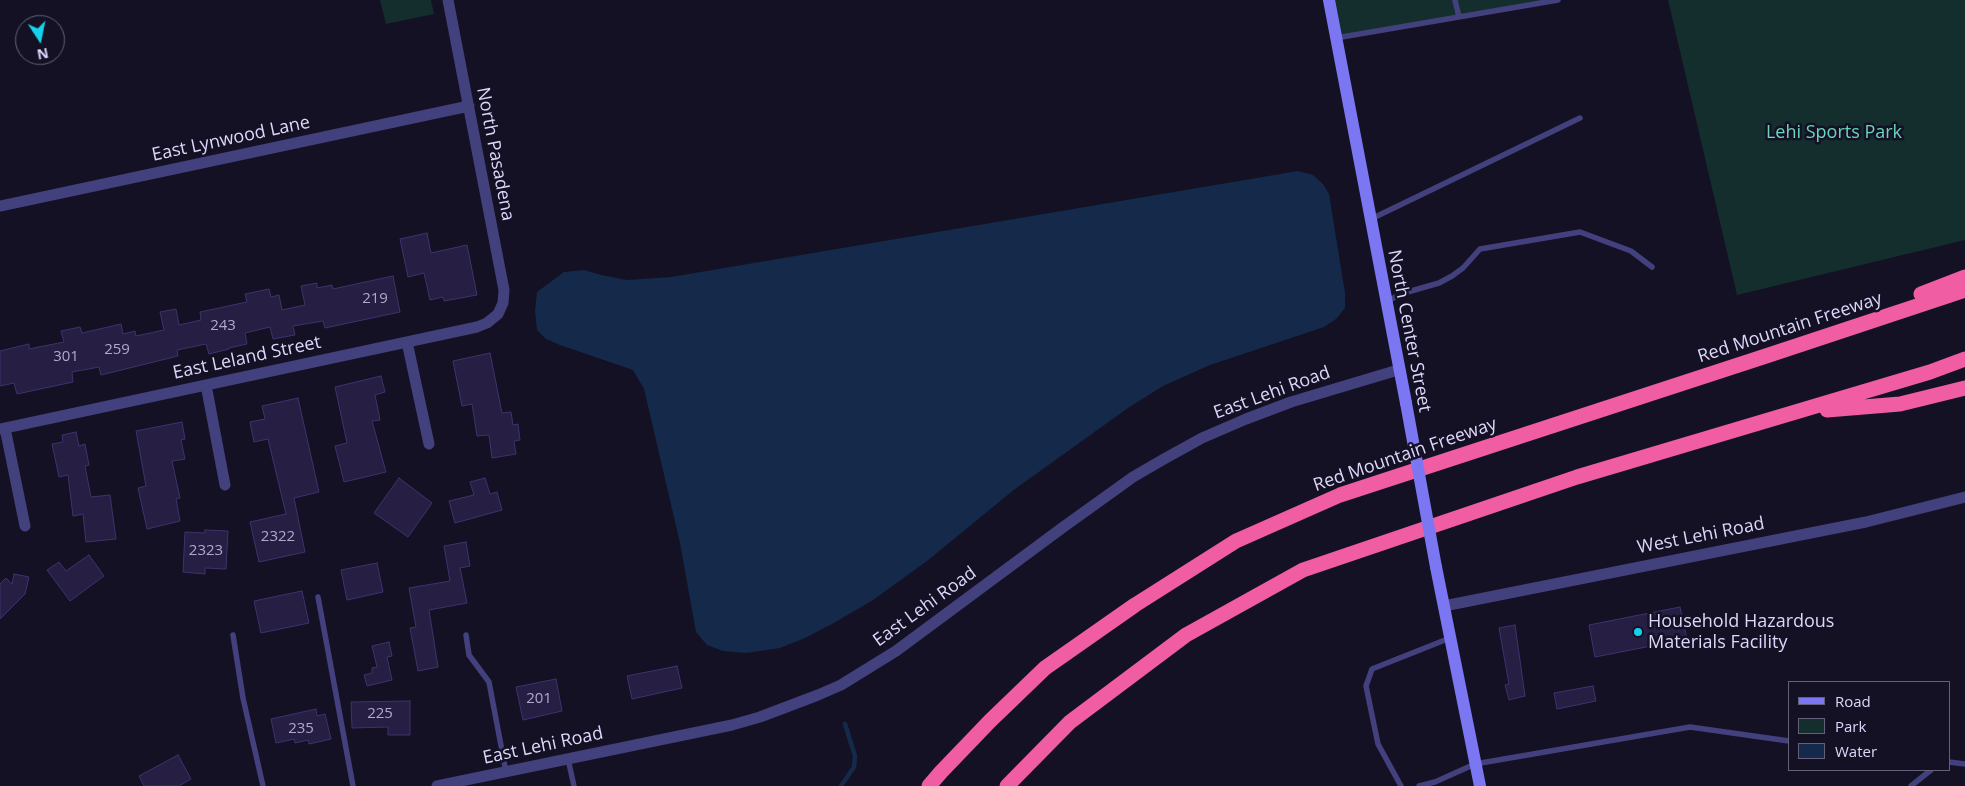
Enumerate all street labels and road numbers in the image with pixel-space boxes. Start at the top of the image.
street label: North Pasadena [471,85,519,223]
street label: East Lynwood Lane [150,112,312,166]
street label: North Center Street [1383,248,1435,414]
street label: Red Mountain Freeway [1695,288,1885,368]
street label: East Leland Street [171,332,323,384]
street label: East Lehi Road [1211,362,1333,424]
street label: Red Mountain Freeway [1310,413,1500,497]
street label: West Lehi Road [1636,513,1766,559]
street label: East Lehi Road [869,562,981,652]
street label: East Lehi Road [481,723,605,769]

